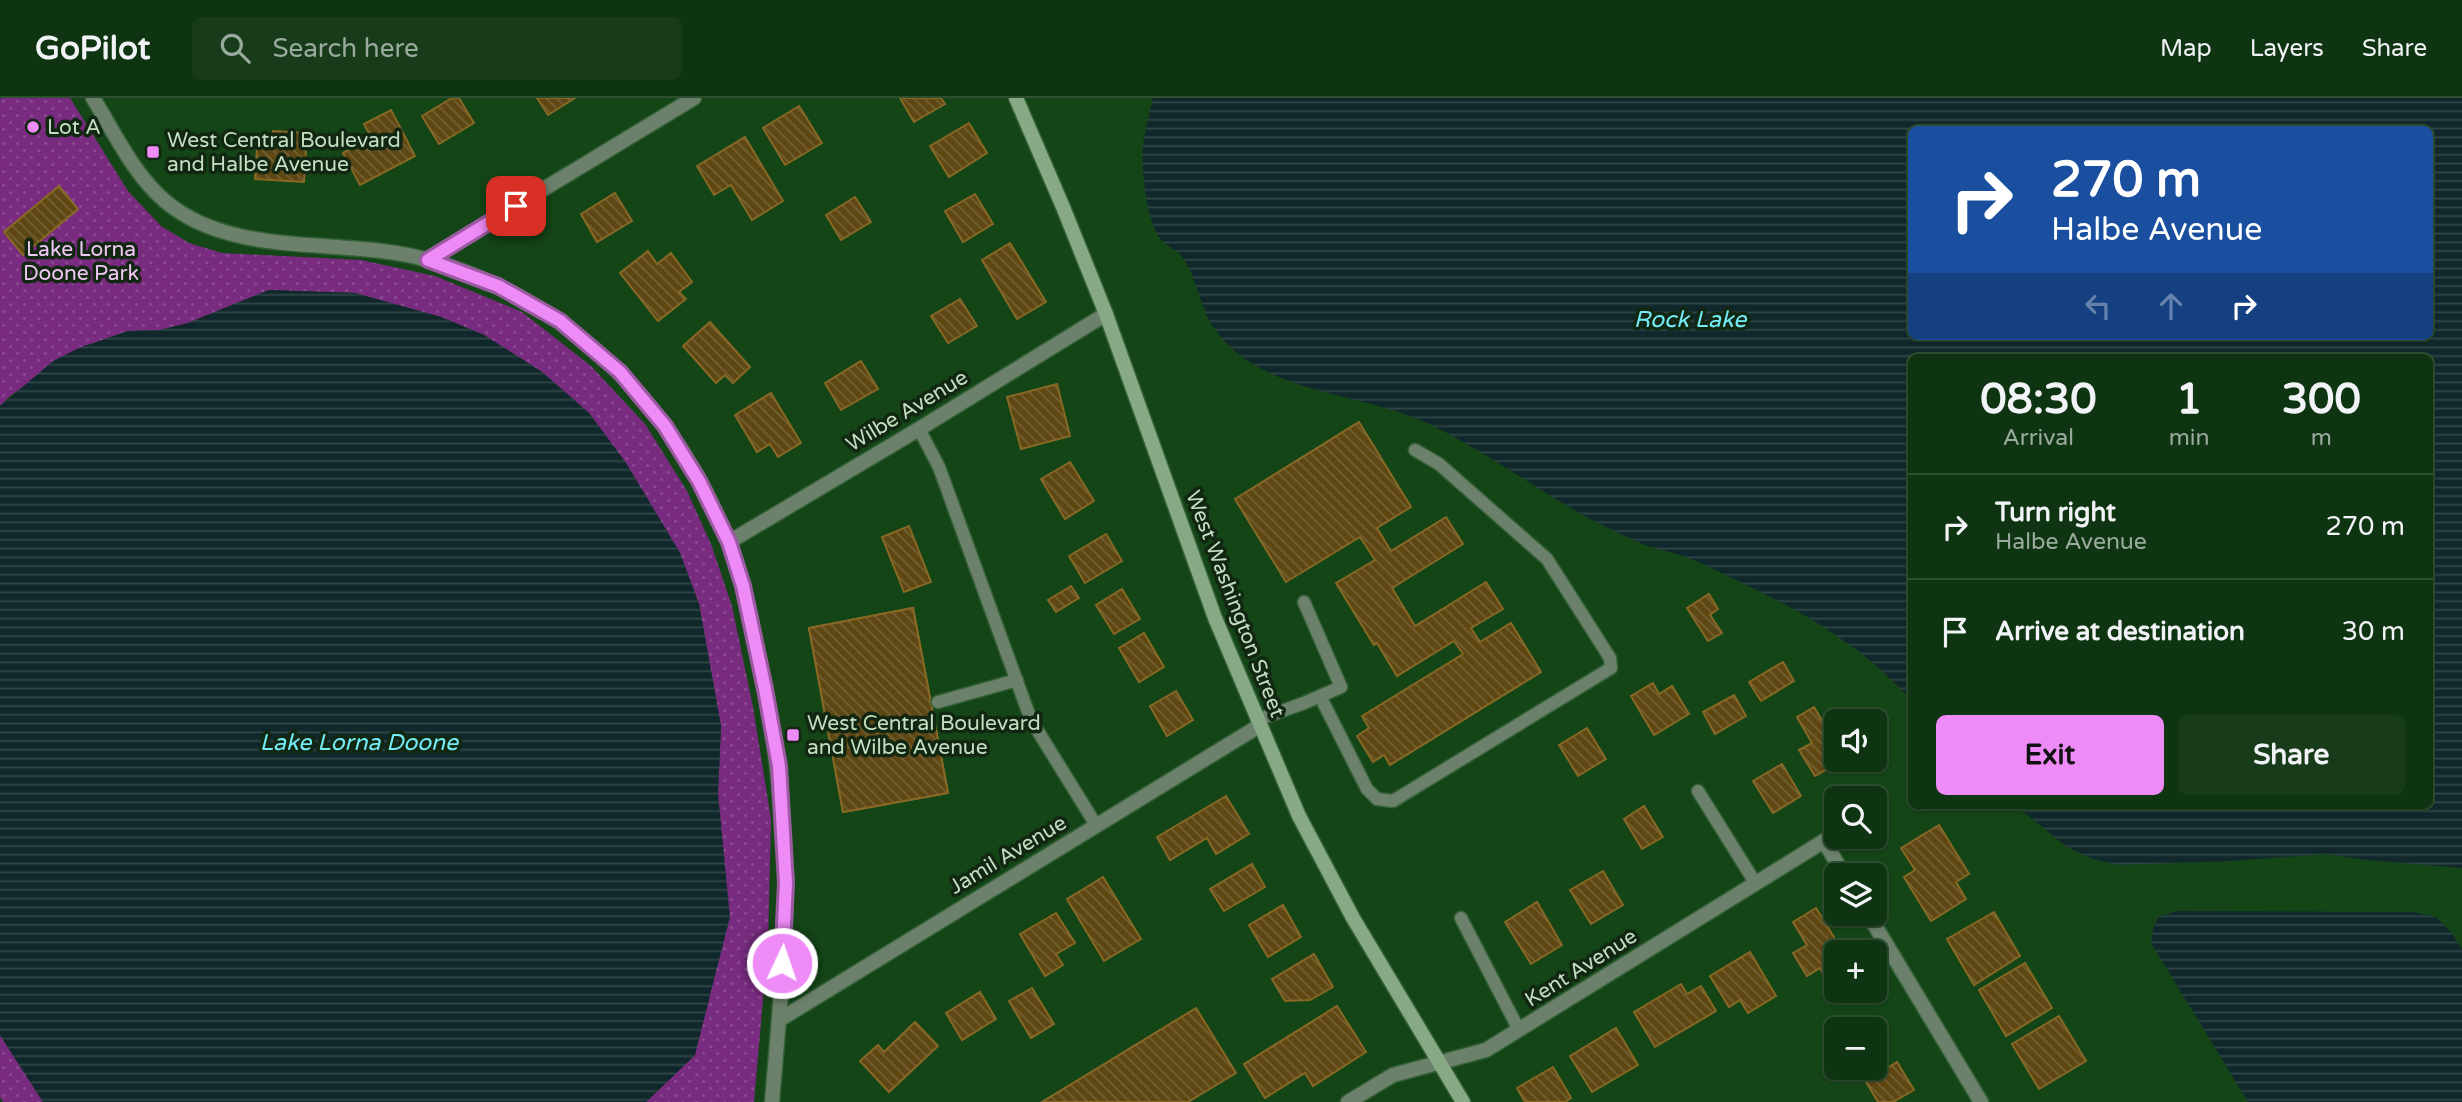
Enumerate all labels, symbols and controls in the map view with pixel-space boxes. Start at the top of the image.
search box [192,17,682,80]
text: GoPilot [35,29,150,68]
icon: search [216,29,254,67]
text: Search here [272,33,419,64]
text: Map [2160,34,2212,63]
text: Layers [2250,34,2324,63]
text: Share [2362,34,2427,63]
place label: Lot A [47,115,101,140]
marker: Lot A [25,119,41,135]
place label: West Central Boulevard and Halbe Avenue [167,128,401,177]
marker: West Central Boulevard and Halbe Avenue [145,144,161,160]
text: 270 m [2051,151,2201,210]
icon: right [1936,154,2027,245]
pin [486,176,546,236]
icon: arrive [497,187,535,225]
text: Halbe Avenue [2051,211,2262,249]
park label: Lake Lorna Doone Park [23,237,139,286]
icon: left [2079,287,2117,325]
icon: ahead [2152,287,2190,325]
icon: right [2225,287,2263,325]
water label: Rock Lake [1634,306,1748,334]
street label: Wilbe Avenue [842,365,972,457]
text: 08:30 [1980,374,2097,425]
text: 1 [2176,374,2202,425]
text: 300 [2282,374,2361,425]
text: Arrival [2003,424,2074,452]
text: min [2169,424,2210,452]
text: m [2311,424,2332,452]
street label: West Washington Street [1180,487,1290,721]
text: Turn right [1995,497,2116,528]
icon: right [1936,508,1974,546]
text: 270 m [2325,511,2405,542]
text: Halbe Avenue [1995,528,2147,556]
icon: arrive [1936,613,1974,651]
text: Arrive at destination [1995,616,2245,647]
text: 30 m [2342,616,2405,647]
map controls [1824,709,1887,1080]
button: sound [1824,709,1887,772]
place label: West Central Boulevard and Wilbe Avenue [807,711,1041,760]
button: Exit [1936,715,2164,795]
button: Share [2178,715,2405,795]
marker: West Central Boulevard and Wilbe Avenue [785,727,801,743]
water label: Lake Lorna Doone [260,729,460,757]
button: search [1824,786,1887,849]
street label: Jamil Avenue [945,810,1071,900]
button: layers [1824,863,1887,926]
street label: Kent Avenue [1520,924,1642,1012]
position arrow [745,926,819,1000]
button: + [1824,940,1887,1003]
button: − [1824,1017,1887,1080]

